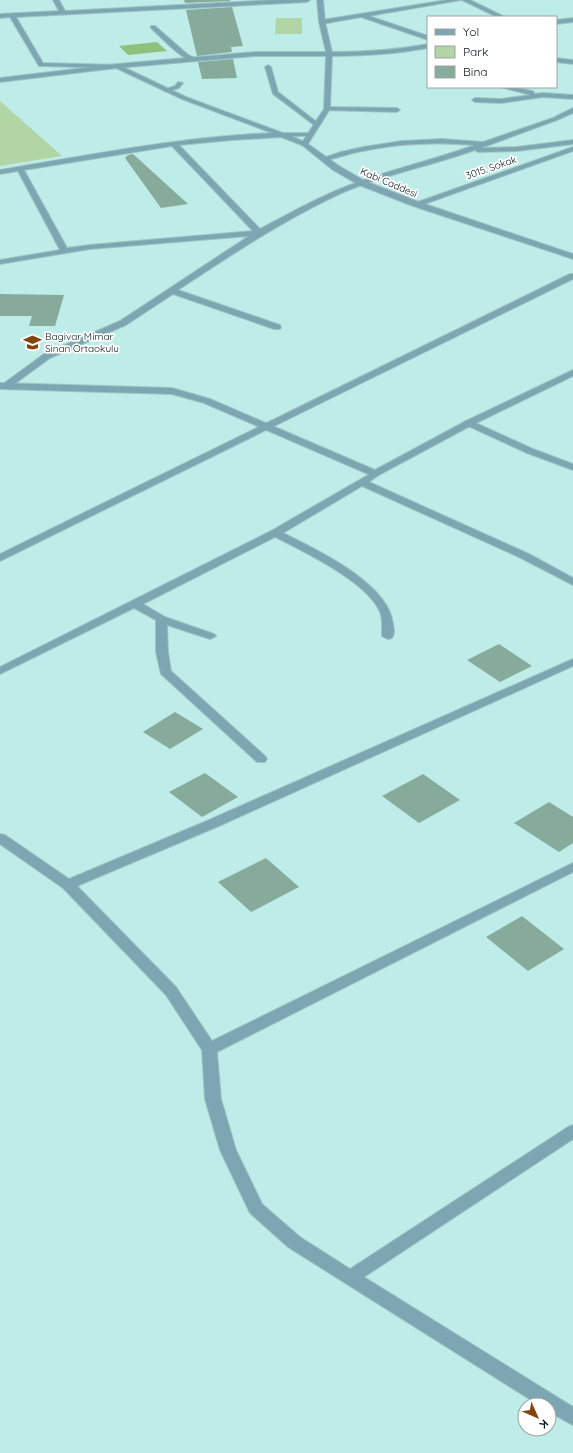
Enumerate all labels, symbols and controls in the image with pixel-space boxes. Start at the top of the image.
legend [427,16,557,88]
text: Yol [463,24,479,39]
text: Park [463,44,488,59]
text: Bina [463,64,488,79]
street label: 3015. Sokak [464,153,518,182]
street label: Kabi Caddesi [358,165,419,200]
place label: Bagivar Mimar Sinan Ortaokulu [45,330,119,355]
school or university icon: Bagivar Mimar Sinan Ortaokulu [22,332,42,352]
north arrow [517,1397,557,1437]
text: K [537,1417,552,1432]

